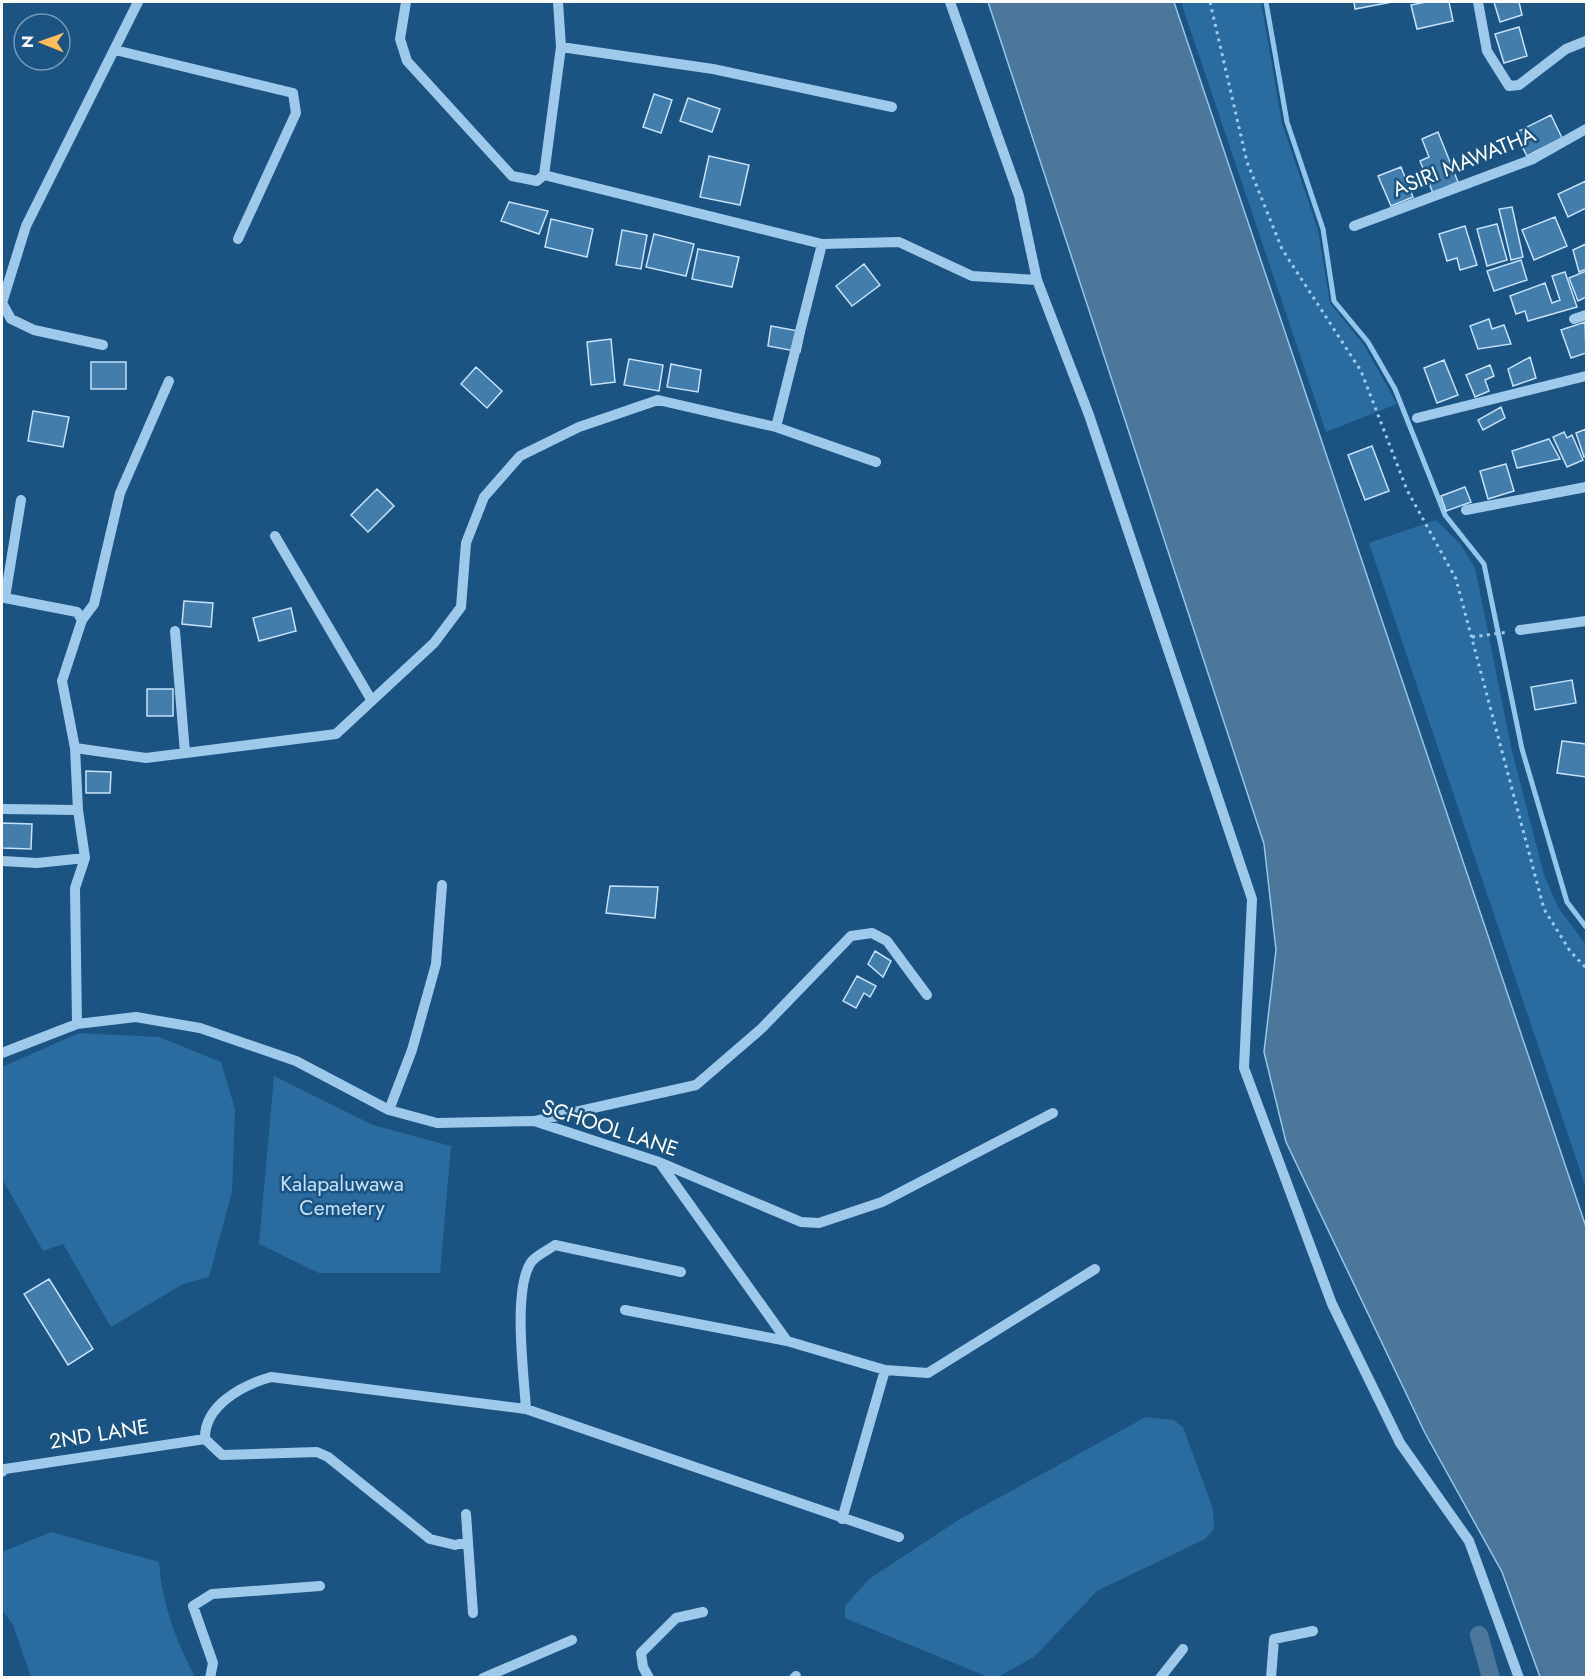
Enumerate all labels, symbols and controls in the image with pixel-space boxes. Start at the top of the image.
north arrow [12,12,72,72]
text: N [16,35,39,48]
street label: ASIRI MAWATHA [1388,120,1540,204]
street label: SCHOOL LANE [538,1092,682,1164]
park label: Kalapaluwawa Cemetery [280,1169,404,1223]
street label: 2ND LANE [47,1411,151,1457]

